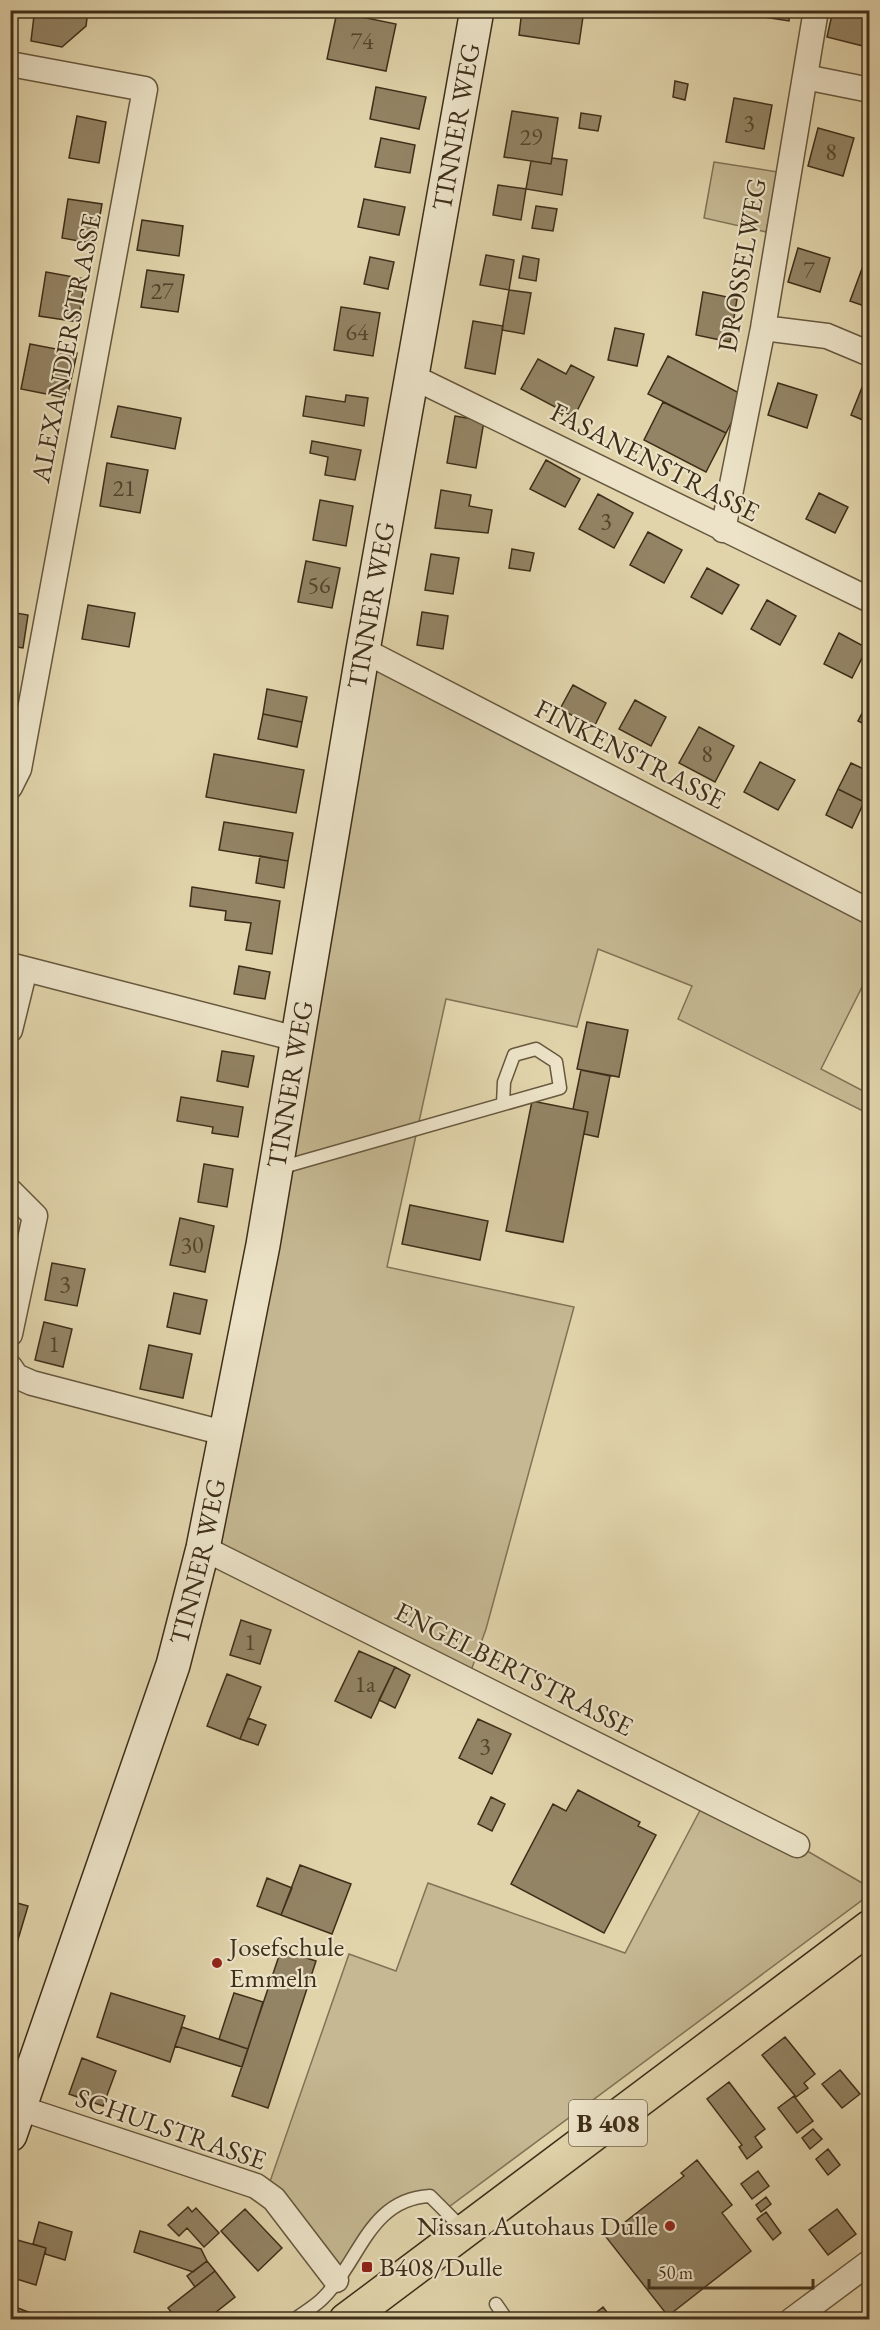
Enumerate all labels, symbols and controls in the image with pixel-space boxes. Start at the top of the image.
house number: 74 [350,25,374,56]
street label: TINNER WEG [424,40,488,213]
house number: 3 [743,107,755,138]
house number: 29 [519,121,543,152]
house number: 8 [825,136,837,167]
street label: DROSSELWEG [709,175,774,355]
street label: ALEXANDERSTRASSE [22,210,109,487]
house number: 7 [803,254,815,285]
house number: 27 [150,275,174,306]
house number: 64 [345,316,369,347]
street label: FASANENSTRASSE [545,394,766,529]
house number: 21 [112,472,136,503]
house number: 3 [600,505,612,536]
street label: TINNER WEG [339,519,403,692]
house number: 56 [307,569,331,600]
street label: FINKENSTRASSE [529,690,731,817]
house number: 8 [701,738,713,769]
street label: TINNER WEG [258,998,321,1171]
house number: 30 [180,1229,204,1260]
house number: 3 [59,1268,71,1299]
house number: 1 [48,1328,60,1359]
street label: TINNER WEG [161,1475,233,1648]
street label: ENGELBERTSTRASSE [389,1593,639,1744]
house number: 1 [244,1626,256,1657]
house number: 1a [354,1668,376,1699]
house number: 3 [479,1730,491,1761]
place label: Josefschule Emmeln [227,1929,344,1995]
marker: Josefschule Emmeln [210,1956,224,1970]
street label: SCHULSTRASSE [71,2080,271,2178]
road number: B 408 [569,2100,647,2146]
place label: Nissan Autohaus Dulle [417,2208,658,2243]
marker: Nissan Autohaus Dulle [663,2219,677,2233]
place label: B408/Dulle [379,2249,503,2284]
scale bar [649,2252,812,2290]
marker: B408/Dulle [360,2260,374,2274]
text: 50 m [658,2261,693,2284]

